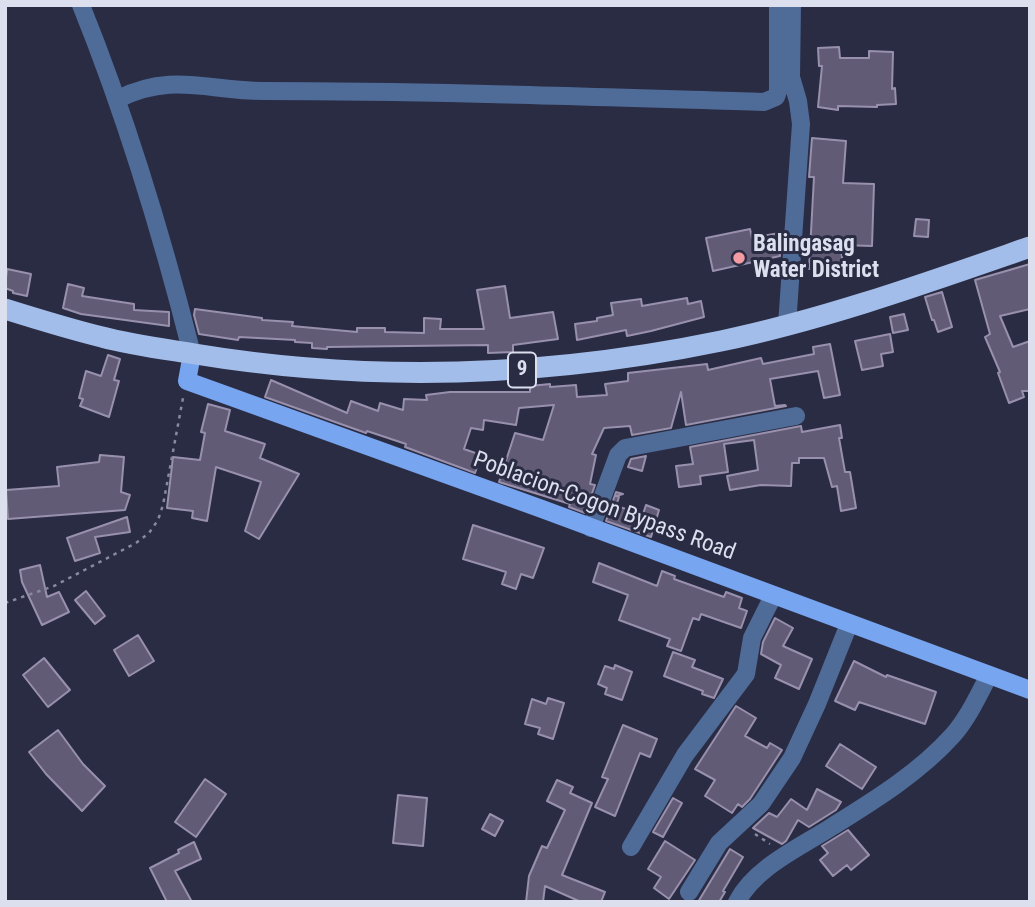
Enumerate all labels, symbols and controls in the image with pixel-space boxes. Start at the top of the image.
place label: Balingasag Water District [753,231,879,285]
marker: Balingasag Water District [731,250,747,266]
road number: 9 [508,352,536,388]
street label: Poblacion-Cogon Bypass Road [469,447,739,567]

